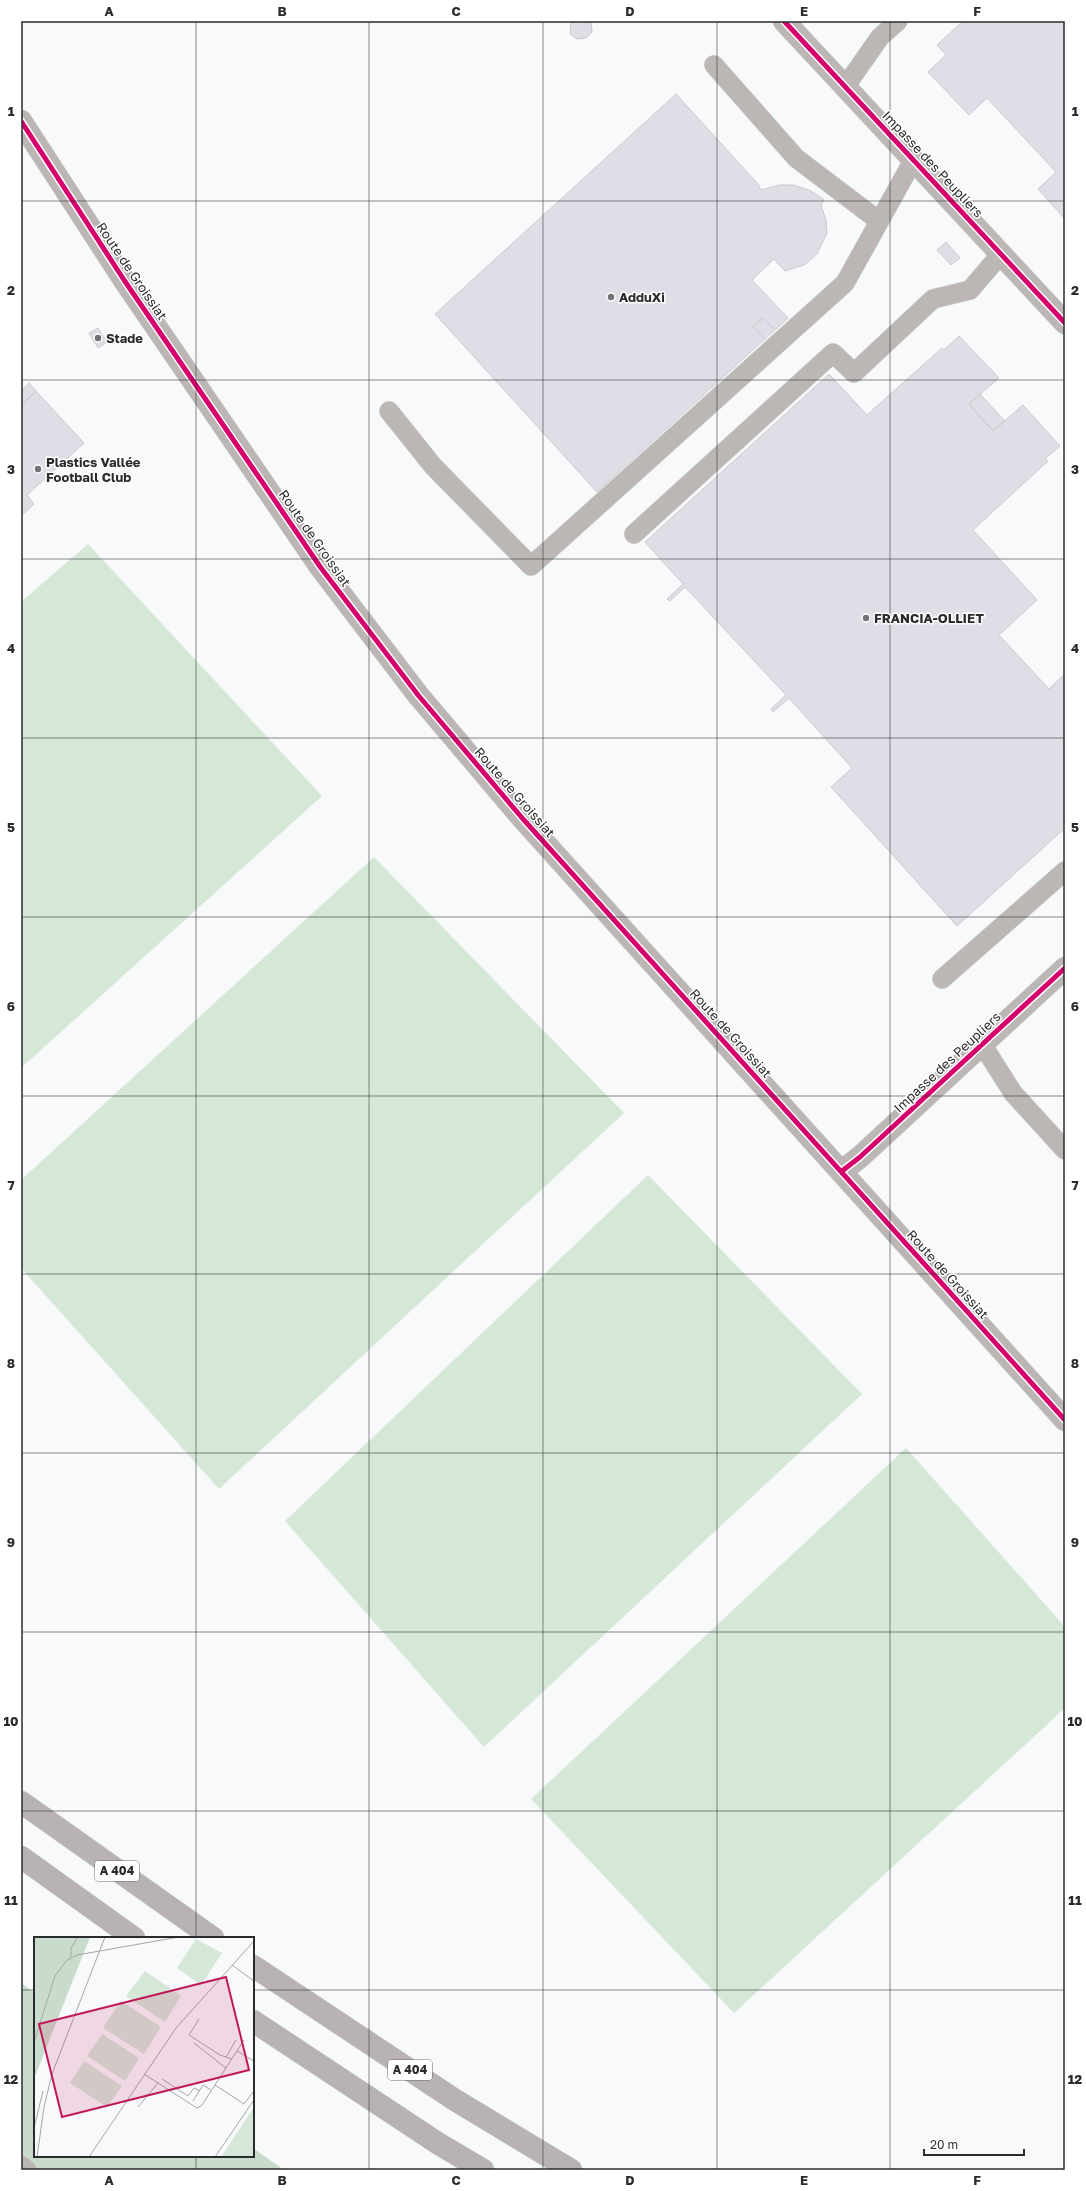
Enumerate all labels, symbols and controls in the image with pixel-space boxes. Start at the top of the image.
text: A [104,3,114,19]
text: B [277,3,287,19]
text: C [451,3,461,19]
text: D [625,3,635,19]
text: E [800,3,808,19]
text: F [973,3,981,19]
text: 1 [8,103,15,119]
text: 1 [1072,103,1079,119]
street label: Impasse des Peupliers [879,107,987,221]
street label: Route de Groissiat [93,219,171,323]
text: 2 [7,282,15,298]
text: 2 [1071,282,1079,298]
place label: AdduXi [619,289,665,305]
marker: AdduXi [606,292,616,302]
place label: Stade [106,330,143,346]
marker: Stade [93,333,103,343]
place label: Plastics Vallée Football Club [46,454,141,485]
text: 3 [7,461,15,477]
text: 3 [1071,461,1079,477]
marker: Plastics Vallée Football Club [33,464,43,474]
street label: Route de Groissiat [276,487,354,589]
place label: FRANCIA-OLLIET [874,610,984,626]
marker: FRANCIA-OLLIET [861,613,871,623]
text: 4 [7,640,15,656]
text: 4 [1071,640,1079,656]
street label: Route de Groissiat [471,744,559,840]
text: 5 [7,819,15,835]
text: 5 [1071,819,1079,835]
street label: Route de Groissiat [687,985,775,1081]
text: 6 [7,998,15,1014]
text: 6 [1071,998,1079,1014]
street label: Impasse des Peupliers [890,1008,1004,1116]
text: 7 [7,1177,15,1193]
text: 7 [1071,1177,1079,1193]
street label: Route de Groissiat [904,1226,992,1322]
text: 8 [7,1355,15,1371]
text: 8 [1071,1355,1079,1371]
text: 9 [7,1534,15,1550]
text: 9 [1071,1534,1079,1550]
text: 10 [3,1713,19,1729]
text: 10 [1067,1713,1083,1729]
road number: A 404 [95,1861,139,1881]
text: 11 [4,1892,18,1908]
text: 11 [1068,1892,1082,1908]
inset map [34,1937,254,2157]
road number: A 404 [388,2060,432,2080]
text: 12 [4,2071,18,2087]
text: 12 [1068,2071,1082,2087]
scale bar [924,2131,1024,2157]
text: 20 m [930,2137,958,2152]
text: A [104,2172,114,2188]
text: B [277,2172,287,2188]
text: C [451,2172,461,2188]
text: D [625,2172,635,2188]
text: E [800,2172,808,2188]
text: F [973,2172,981,2188]

